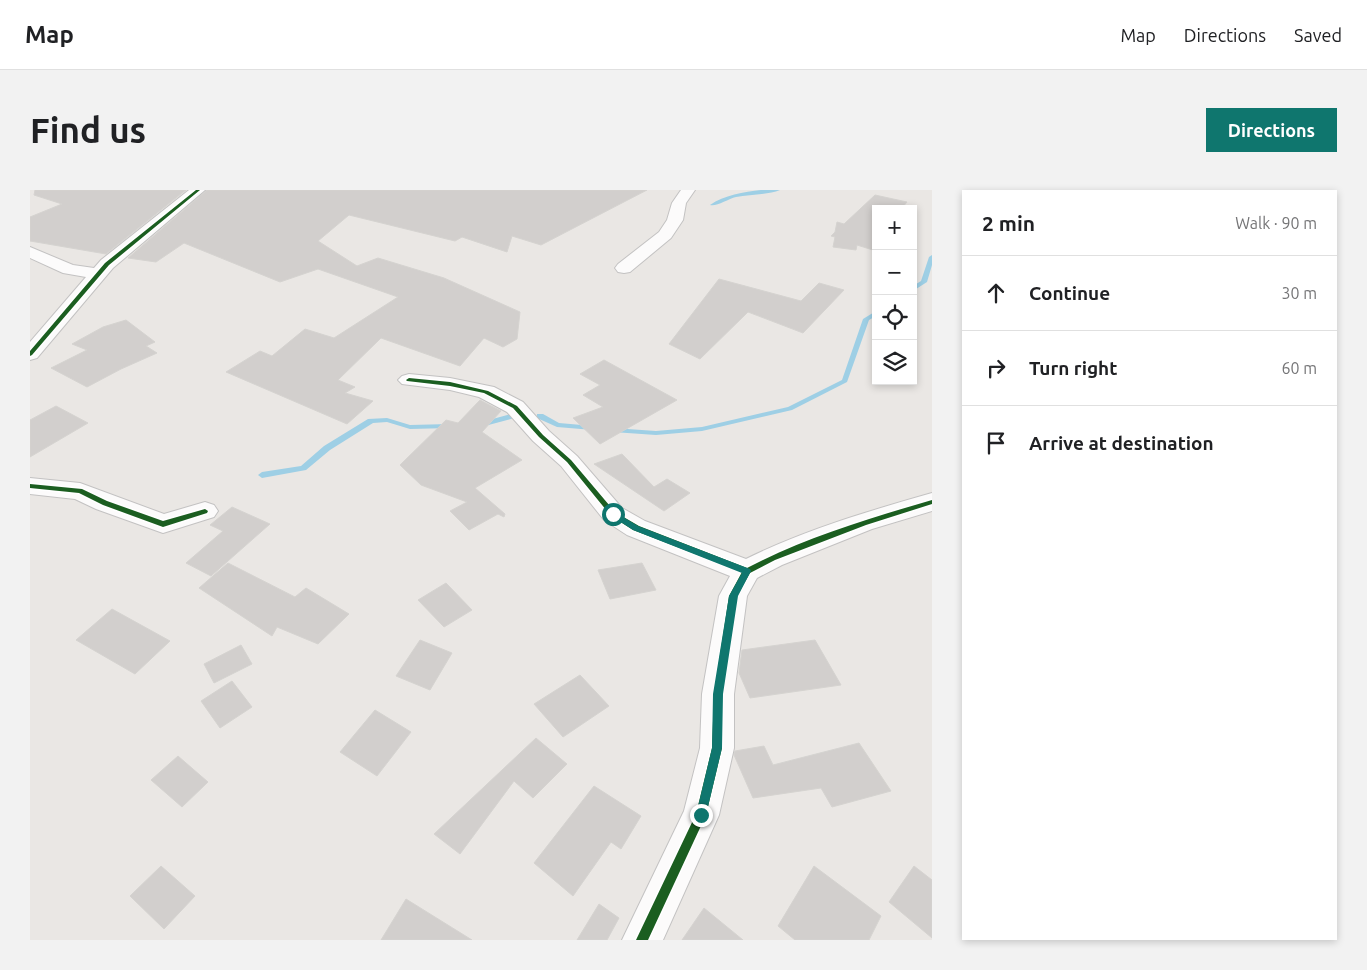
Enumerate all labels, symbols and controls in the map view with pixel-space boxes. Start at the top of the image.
text: Map [25,21,74,48]
text: Map [1120,25,1156,45]
text: Directions [1184,25,1266,45]
text: Saved [1294,25,1342,45]
button: Directions [1206,108,1337,152]
text: Find us [30,110,146,150]
map controls [872,205,917,385]
button: + [872,205,917,250]
text: 2 min [982,211,1035,235]
text: Walk · 90 m [1235,214,1317,232]
button: − [872,250,917,295]
icon: ahead [982,279,1010,307]
text: Continue [1029,282,1110,304]
text: 30 m [1281,284,1317,302]
button: locate [872,295,917,340]
button: layers [872,340,917,385]
icon: right [982,354,1010,382]
text: Turn right [1029,357,1117,379]
text: 60 m [1281,359,1317,377]
icon: arrive [982,429,1010,457]
text: Arrive at destination [1029,432,1214,454]
route start [602,503,625,526]
route end [690,804,713,827]

